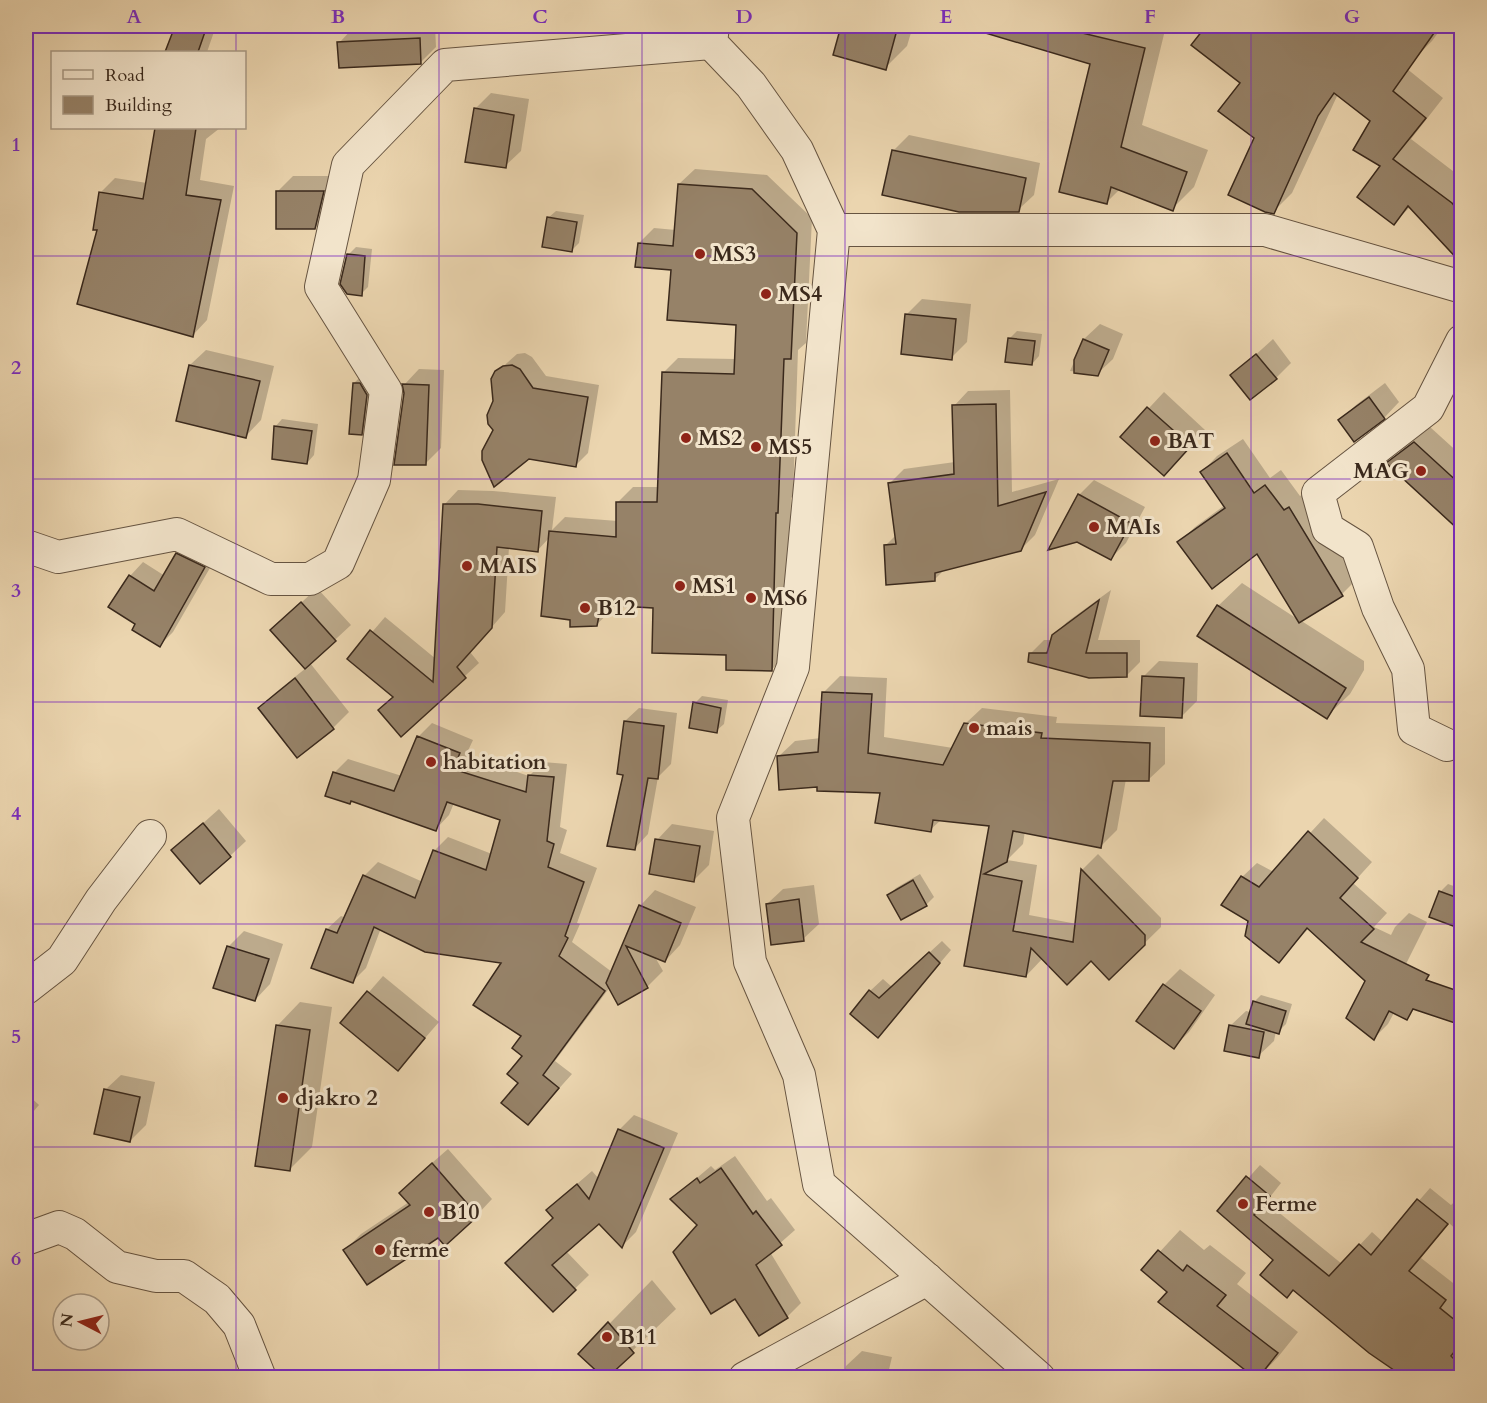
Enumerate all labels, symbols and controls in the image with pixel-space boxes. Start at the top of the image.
text: A [126,3,142,30]
text: B [331,3,345,30]
text: C [532,3,548,30]
text: D [735,3,753,30]
text: E [940,3,952,30]
text: F [1144,3,1156,30]
text: G [1344,3,1360,30]
legend [51,51,246,129]
text: Road [105,63,145,88]
text: Building [105,93,173,118]
text: 1 [11,131,21,158]
place label: MS3 [712,239,756,269]
marker: MS3 [693,247,707,261]
place label: MS4 [778,279,822,309]
marker: MS4 [759,287,773,301]
text: 2 [11,354,21,381]
place label: MS2 [698,423,742,453]
place label: BAT [1167,426,1215,456]
marker: MS2 [679,431,693,445]
place label: MS5 [768,432,812,462]
marker: BAT [1148,434,1162,448]
marker: MS5 [749,440,763,454]
place label: MAG [1353,456,1409,486]
marker: MAG [1414,464,1428,478]
place label: MAIs [1106,512,1161,542]
marker: MAIs [1087,520,1101,534]
place label: MAIS [479,551,537,581]
marker: MAIS [460,559,474,573]
place label: MS1 [692,571,736,601]
text: 3 [11,577,21,604]
marker: MS1 [673,579,687,593]
place label: MS6 [763,583,807,613]
marker: MS6 [744,591,758,605]
place label: B12 [597,593,635,623]
marker: B12 [578,601,592,615]
place label: mais [986,713,1032,743]
marker: mais [967,721,981,735]
place label: habitation [443,747,547,777]
marker: habitation [424,755,438,769]
text: 4 [11,800,21,827]
text: 5 [11,1023,21,1050]
place label: djakro 2 [295,1083,378,1113]
marker: djakro 2 [276,1091,290,1105]
place label: Ferme [1255,1189,1317,1219]
place label: B10 [441,1197,479,1227]
marker: Ferme [1236,1197,1250,1211]
marker: B10 [422,1205,436,1219]
place label: ferme [392,1235,449,1265]
marker: ferme [373,1243,387,1257]
text: 6 [11,1245,21,1272]
north arrow [51,1292,111,1352]
text: N [55,1312,79,1329]
place label: B11 [619,1322,657,1352]
marker: B11 [600,1330,614,1344]

